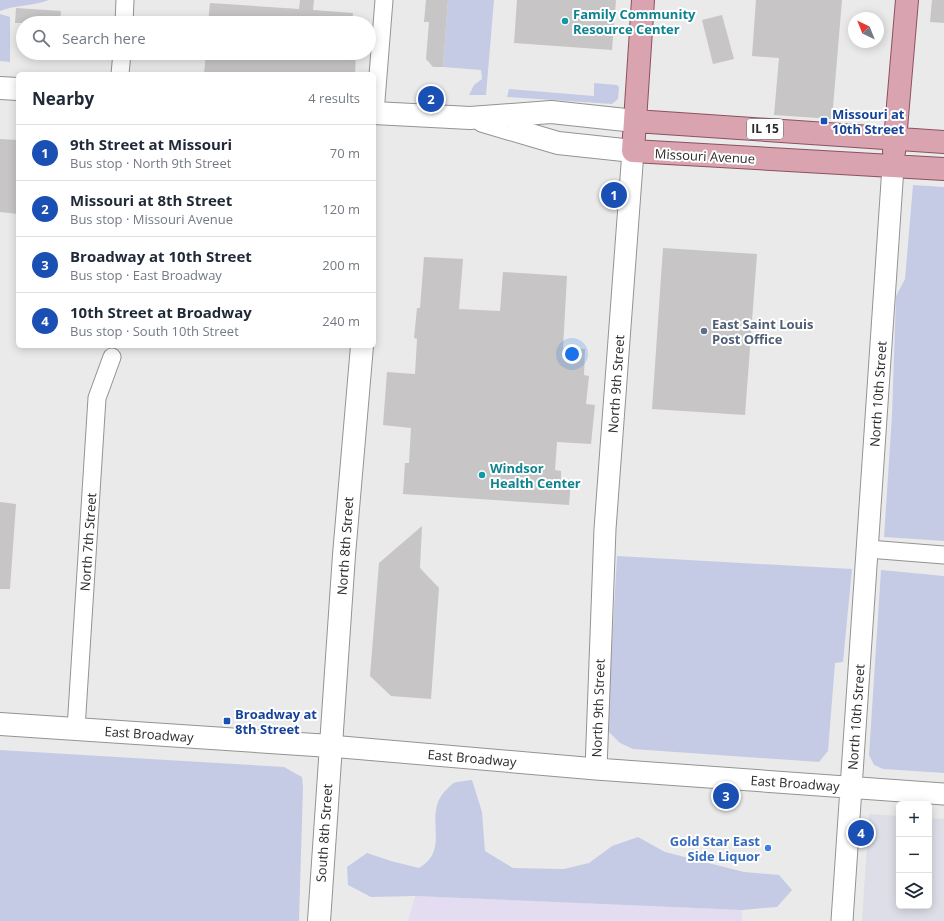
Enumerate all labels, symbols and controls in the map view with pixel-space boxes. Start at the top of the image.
place label: Family Community Resource Center [573,5,696,38]
north arrow [848,12,884,48]
search box [16,16,376,60]
marker: Family Community Resource Center [560,16,570,26]
icon: search [30,27,52,49]
text: Search here [62,28,146,48]
pin: 2 [418,84,444,114]
text: Nearby [32,87,94,110]
text: 4 results [308,89,360,107]
place label: Missouri at 10th Street [832,105,905,138]
marker: Missouri at 10th Street [819,116,829,126]
road number: IL 15 [747,119,783,139]
text: 9th Street at Missouri [70,134,232,154]
text: 1 [41,144,49,162]
text: 70 m [330,144,360,162]
street label: Missouri Avenue [654,144,756,168]
text: Bus stop · North 9th Street [70,154,231,172]
pin: 1 [601,180,627,210]
text: Missouri at 8th Street [70,190,232,210]
text: 2 [41,200,49,218]
text: 120 m [322,200,360,218]
text: Bus stop · Missouri Avenue [70,210,233,228]
text: Broadway at 10th Street [70,246,252,266]
text: 3 [41,256,49,274]
text: 200 m [322,256,360,274]
text: Bus stop · East Broadway [70,266,222,284]
text: 10th Street at Broadway [70,302,252,322]
text: 4 [41,312,49,330]
text: 240 m [322,312,360,330]
place label: East Saint Louis Post Office [712,315,814,348]
text: Bus stop · South 10th Street [70,322,239,340]
marker: East Saint Louis Post Office [699,326,709,336]
street label: North 9th Street [604,334,628,434]
street label: North 10th Street [865,340,891,448]
your location [562,344,582,364]
place label: Windsor Health Center [490,459,581,492]
marker: Windsor Health Center [477,470,487,480]
street label: North 7th Street [76,492,100,592]
street label: North 8th Street [333,496,357,596]
street label: North 9th Street [587,658,609,758]
street label: North 10th Street [843,663,869,771]
place label: Broadway at 8th Street [235,705,317,738]
marker: Broadway at 8th Street [222,716,232,726]
street label: East Broadway [104,722,195,746]
street label: East Broadway [427,745,518,771]
street label: East Broadway [750,771,841,795]
pin: 3 [713,781,739,811]
street label: South 8th Street [312,783,336,883]
map controls [896,801,932,909]
button: + [896,801,932,837]
pin: 4 [848,818,874,848]
place label: Gold Star East Side Liquor [670,832,760,865]
button: − [896,837,932,873]
marker: Gold Star East Side Liquor [763,843,773,853]
button: layers [896,873,932,909]

